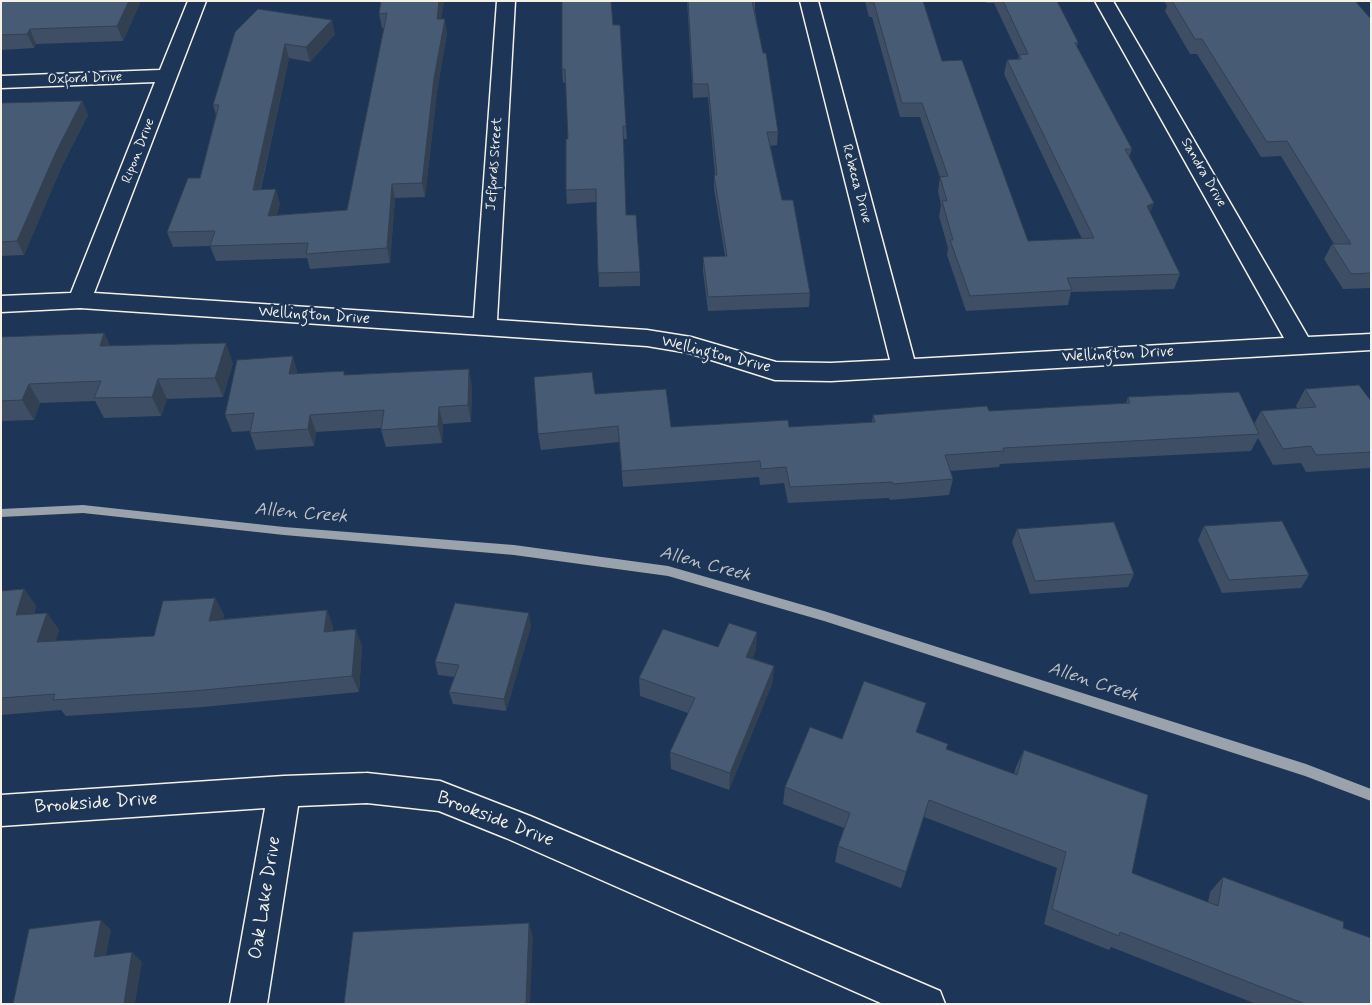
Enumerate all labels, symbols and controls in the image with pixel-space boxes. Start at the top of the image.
street label: Oxford Drive [47,69,123,89]
street label: Ripon Drive [119,116,159,186]
street label: Jeffords Street [483,117,507,211]
street label: Sandra Drive [1176,135,1230,211]
street label: Rebecca Drive [837,143,875,225]
street label: Wellington Drive [257,303,371,329]
street label: Wellington Drive [659,332,773,378]
street label: Wellington Drive [1062,342,1174,368]
water label: Allen Creek [254,499,348,529]
water label: Allen Creek [657,542,753,588]
water label: Allen Creek [1045,658,1141,708]
street label: Brookside Drive [433,787,557,853]
street label: Brookside Drive [34,788,158,820]
street label: Oak Lake Drive [245,835,287,961]

